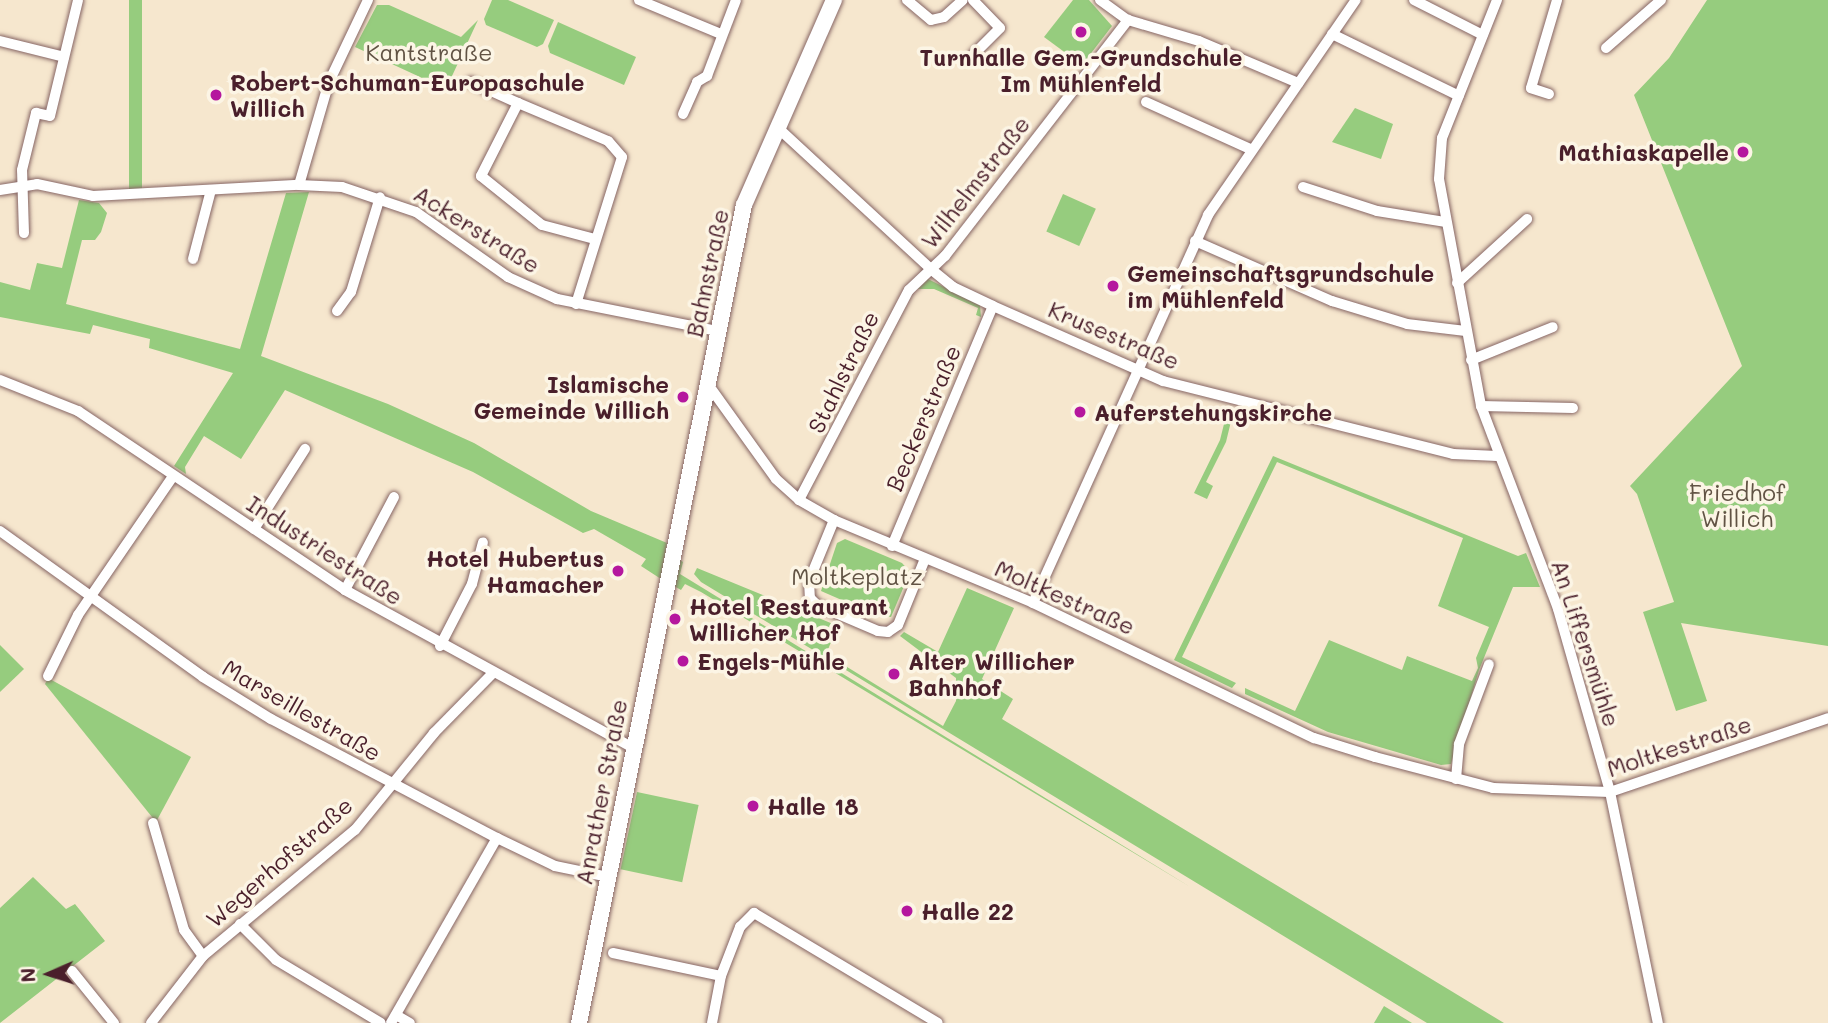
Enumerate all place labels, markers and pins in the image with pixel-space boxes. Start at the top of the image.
marker: Turnhalle Gem.-Grundschule Im Mühlenfeld [1073,24,1089,40]
place label: Turnhalle Gem.-Grundschule Im Mühlenfeld [920,43,1242,97]
place label: Robert-Schuman-Europaschule Willich [230,68,584,122]
marker: Robert-Schuman-Europaschule Willich [208,87,224,103]
place label: Mathiaskapelle [1558,138,1729,166]
marker: Mathiaskapelle [1735,144,1751,160]
place label: Gemeinschaftsgrundschule im Mühlenfeld [1127,259,1434,313]
marker: Gemeinschaftsgrundschule im Mühlenfeld [1105,278,1121,294]
place label: Islamische Gemeinde Willich [473,370,669,424]
marker: Islamische Gemeinde Willich [675,389,691,405]
place label: Auferstehungskirche [1094,398,1332,426]
marker: Auferstehungskirche [1072,404,1088,420]
place label: Hotel Hubertus Hamacher [426,544,604,598]
marker: Hotel Hubertus Hamacher [610,563,626,579]
place label: Hotel Restaurant Willicher Hof [689,592,888,646]
marker: Hotel Restaurant Willicher Hof [667,611,683,627]
place label: Engels-Mühle [697,647,845,675]
place label: Alter Willicher Bahnhof [908,647,1075,701]
marker: Engels-Mühle [675,653,691,669]
marker: Alter Willicher Bahnhof [886,666,902,682]
place label: Halle 18 [767,792,858,820]
marker: Halle 18 [745,798,761,814]
place label: Halle 22 [921,897,1014,925]
marker: Halle 22 [899,903,915,919]

